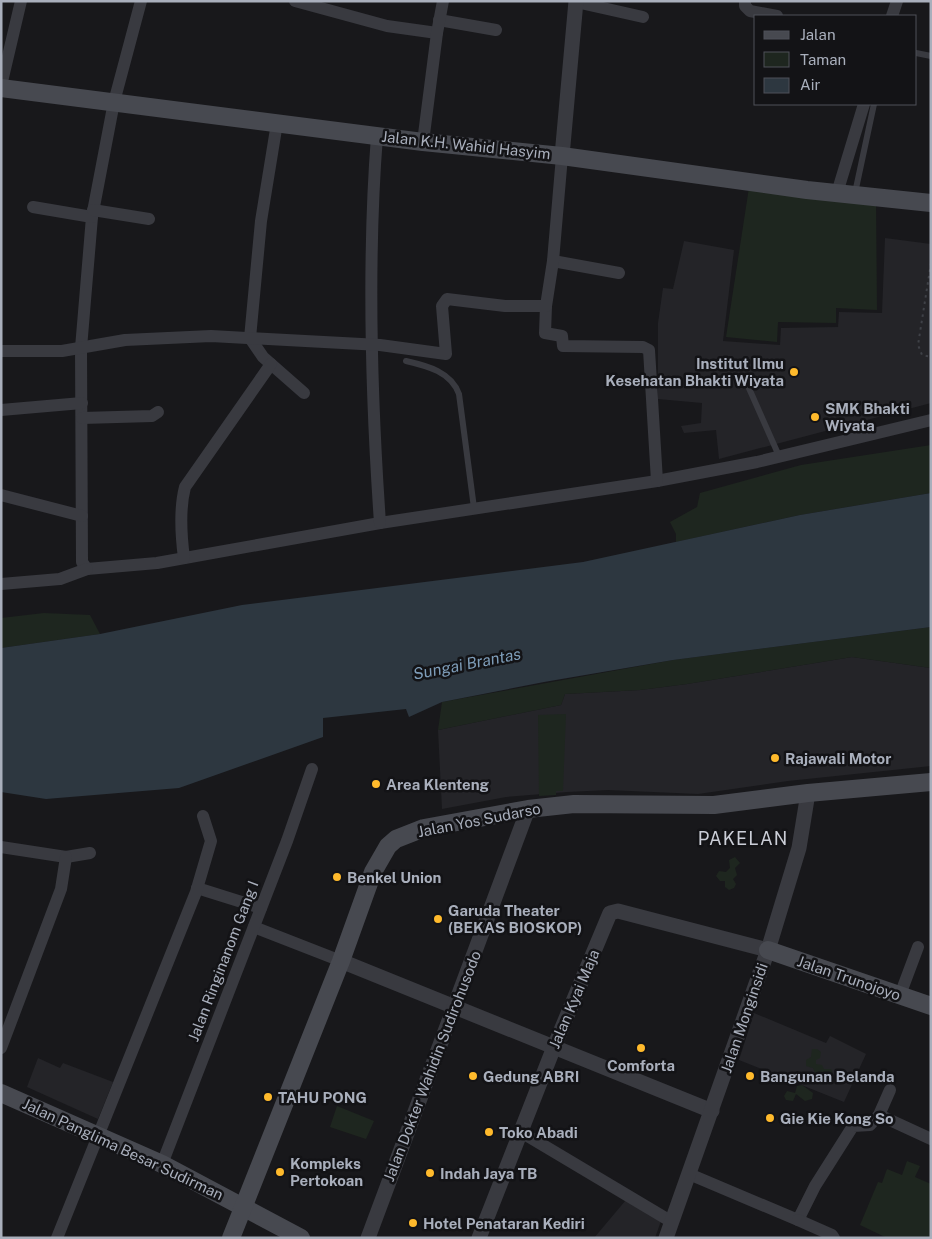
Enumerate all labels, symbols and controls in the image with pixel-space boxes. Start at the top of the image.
legend [754,15,917,105]
text: Jalan [800,26,836,43]
text: Taman [800,51,846,68]
text: Air [800,76,820,93]
street label: Jalan K.H. Wahid Hasyim [381,128,551,162]
place label: Institut Ilmu Kesehatan Bhakti Wiyata [605,355,784,389]
marker: Institut Ilmu Kesehatan Bhakti Wiyata [788,366,800,378]
place label: SMK Bhakti Wiyata [825,400,910,434]
marker: SMK Bhakti Wiyata [809,411,821,423]
water label: Sungai Brantas [411,644,523,684]
place label: Rajawali Motor [785,750,891,767]
marker: Rajawali Motor [769,752,781,764]
place label: Area Klenteng [386,776,490,793]
marker: Area Klenteng [370,778,382,790]
street label: Jalan Yos Sudarso [416,800,542,840]
district label: PAKELAN [698,828,788,849]
place label: Benkel Union [347,869,442,886]
marker: Benkel Union [331,871,343,883]
street label: Jalan Ringinanom Gang I [184,878,262,1044]
place label: Garuda Theater (BEKAS BIOSKOP) [448,902,582,936]
marker: Garuda Theater (BEKAS BIOSKOP) [432,913,444,925]
street label: Jalan Kyai Maja [545,947,603,1051]
street label: Jalan Dokter Wahidin Sudirohusodo [380,948,484,1184]
street label: Jalan Trunojoyo [795,952,903,1004]
street label: Jalan Monginsidi [717,961,771,1075]
marker: Comforta [635,1042,647,1054]
place label: Comforta [607,1057,675,1074]
place label: Gedung ABRI [483,1068,579,1085]
place label: Bangunan Belanda [760,1068,894,1085]
marker: Gedung ABRI [467,1070,479,1082]
marker: Bangunan Belanda [744,1070,756,1082]
place label: TAHU PONG [278,1089,367,1106]
marker: TAHU PONG [262,1091,274,1103]
street label: Jalan Panglima Besar Sudirman [20,1095,226,1203]
place label: Gie Kie Kong So [780,1110,894,1127]
marker: Gie Kie Kong So [764,1112,776,1124]
place label: Toko Abadi [499,1124,578,1141]
marker: Toko Abadi [483,1126,495,1138]
place label: Kompleks Pertokoan [290,1155,363,1189]
place label: Indah Jaya TB [440,1165,537,1182]
marker: Kompleks Pertokoan [274,1166,286,1178]
marker: Indah Jaya TB [424,1167,436,1179]
place label: Hotel Penataran Kediri [423,1215,585,1232]
marker: Hotel Penataran Kediri [407,1217,419,1229]

